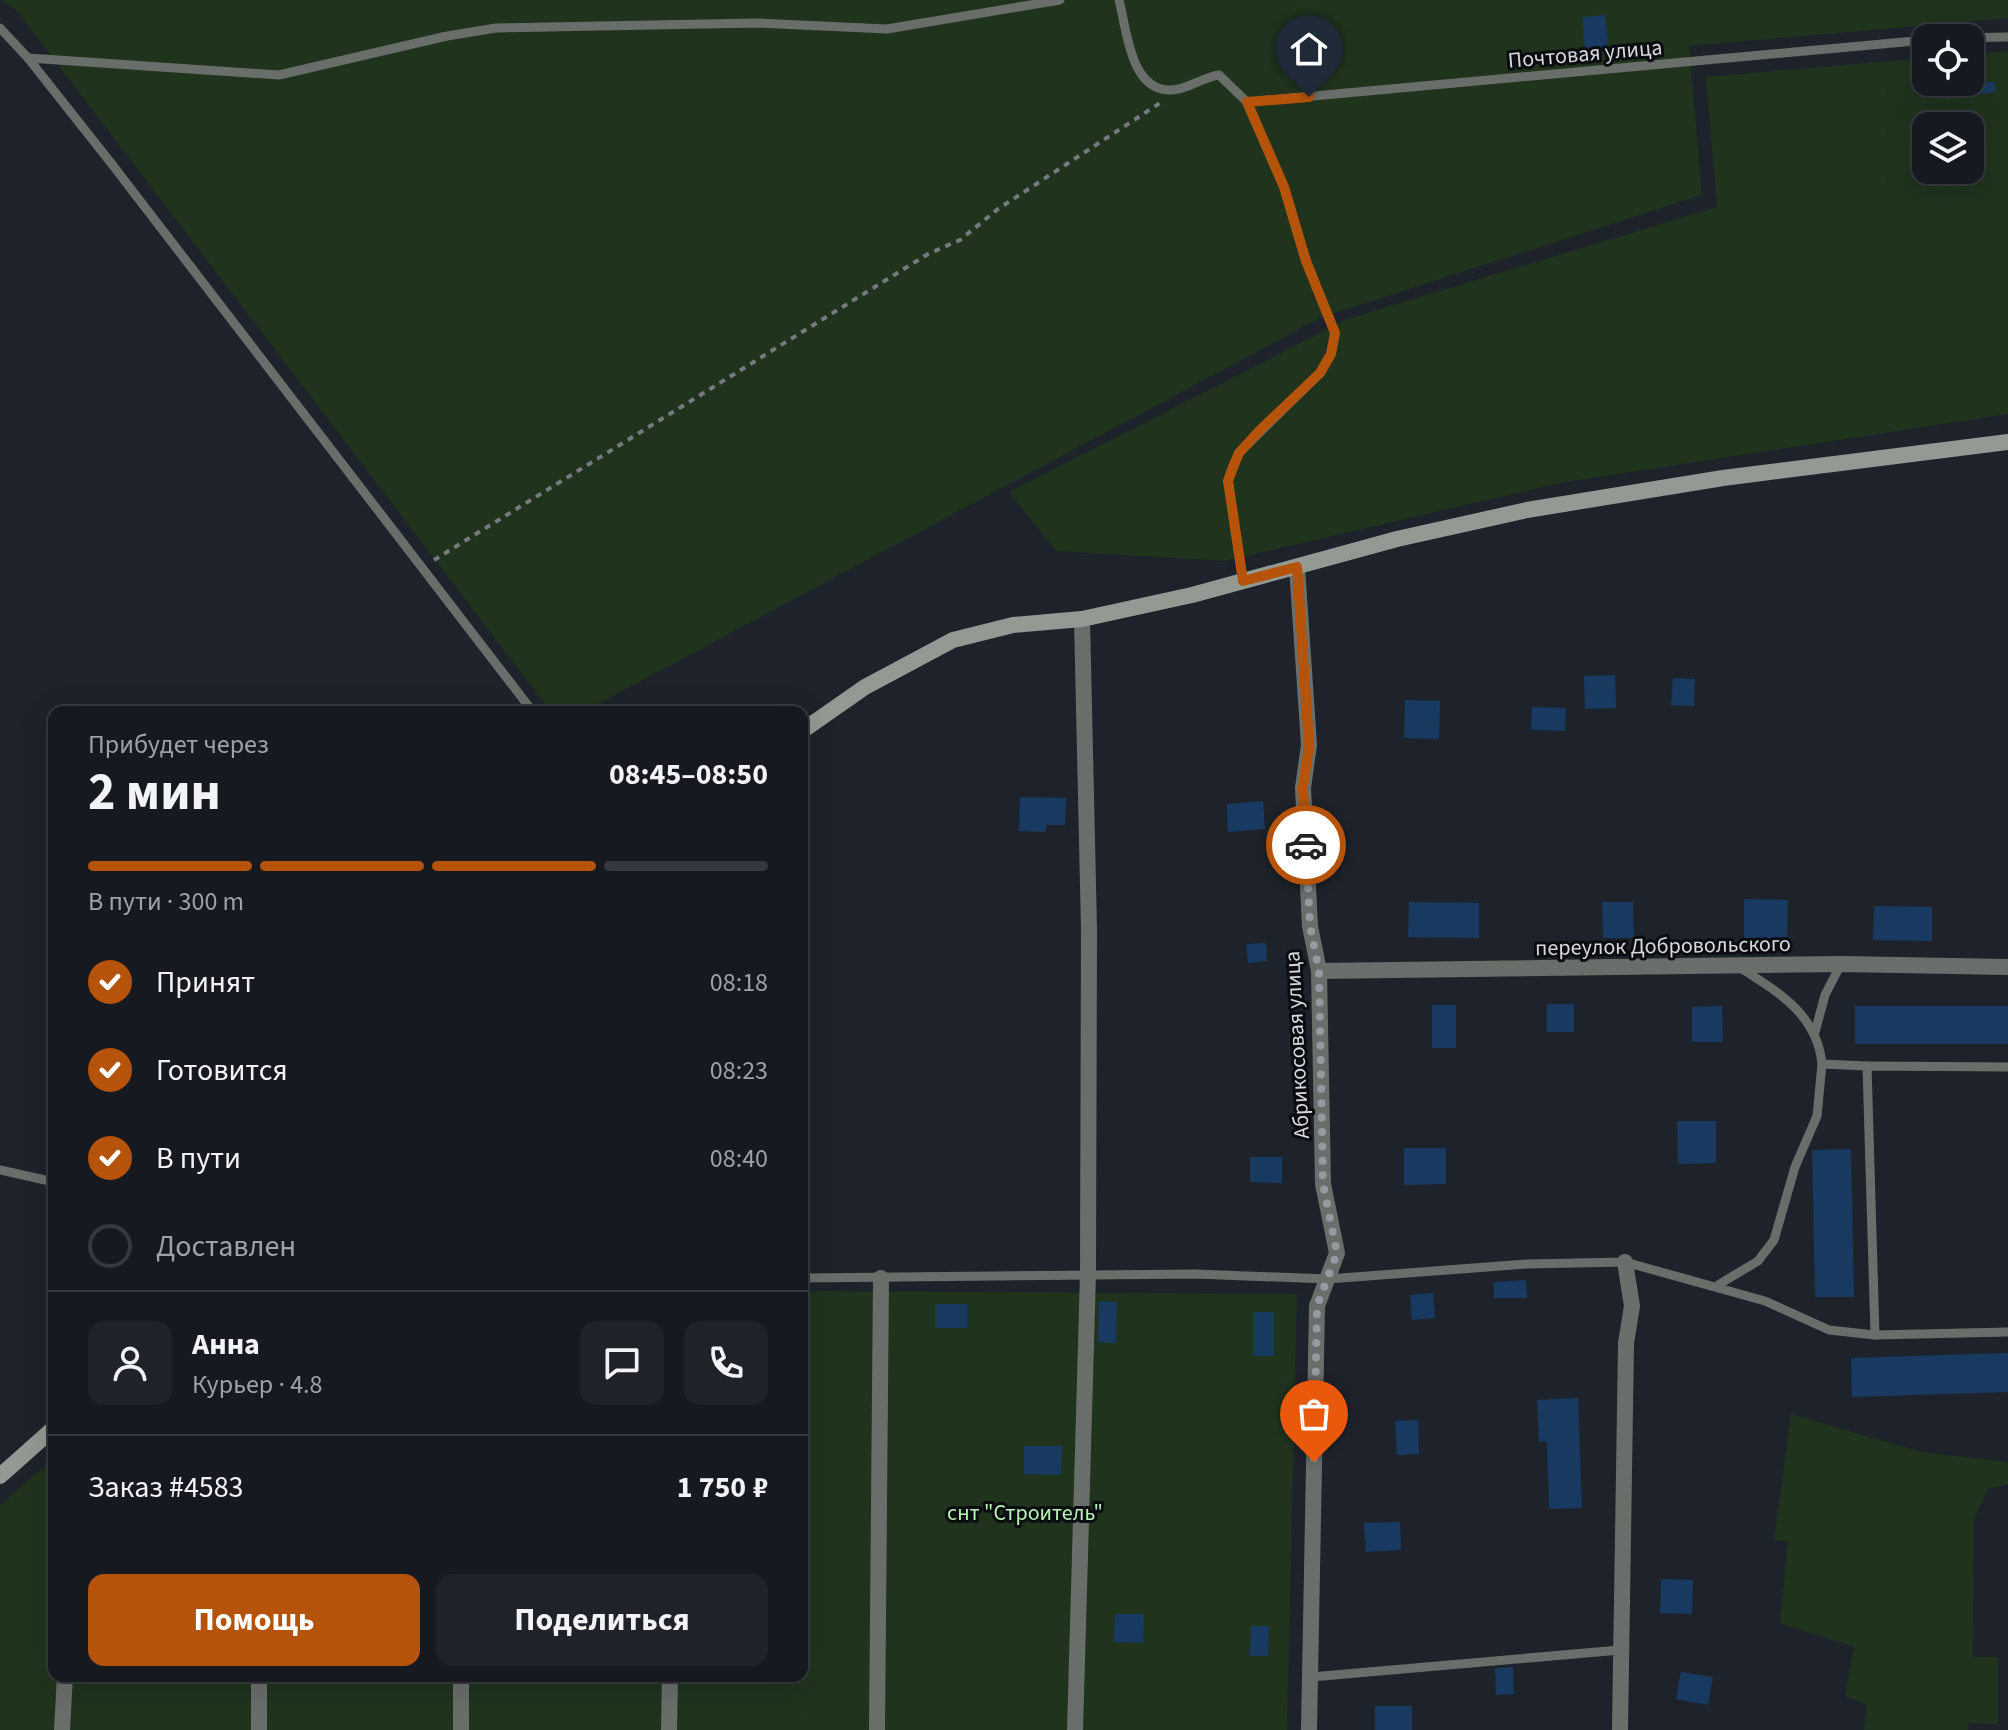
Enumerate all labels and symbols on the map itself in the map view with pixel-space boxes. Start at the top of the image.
pin [1275,15,1343,97]
street label: Почтовая улица [1507,31,1664,77]
courier [1266,805,1346,885]
street label: переулок Добровольского [1535,928,1791,964]
street label: Абрикосовая улица [1276,950,1318,1140]
pin [1280,1380,1348,1462]
park label: снт "Строитель" [947,1497,1103,1529]

